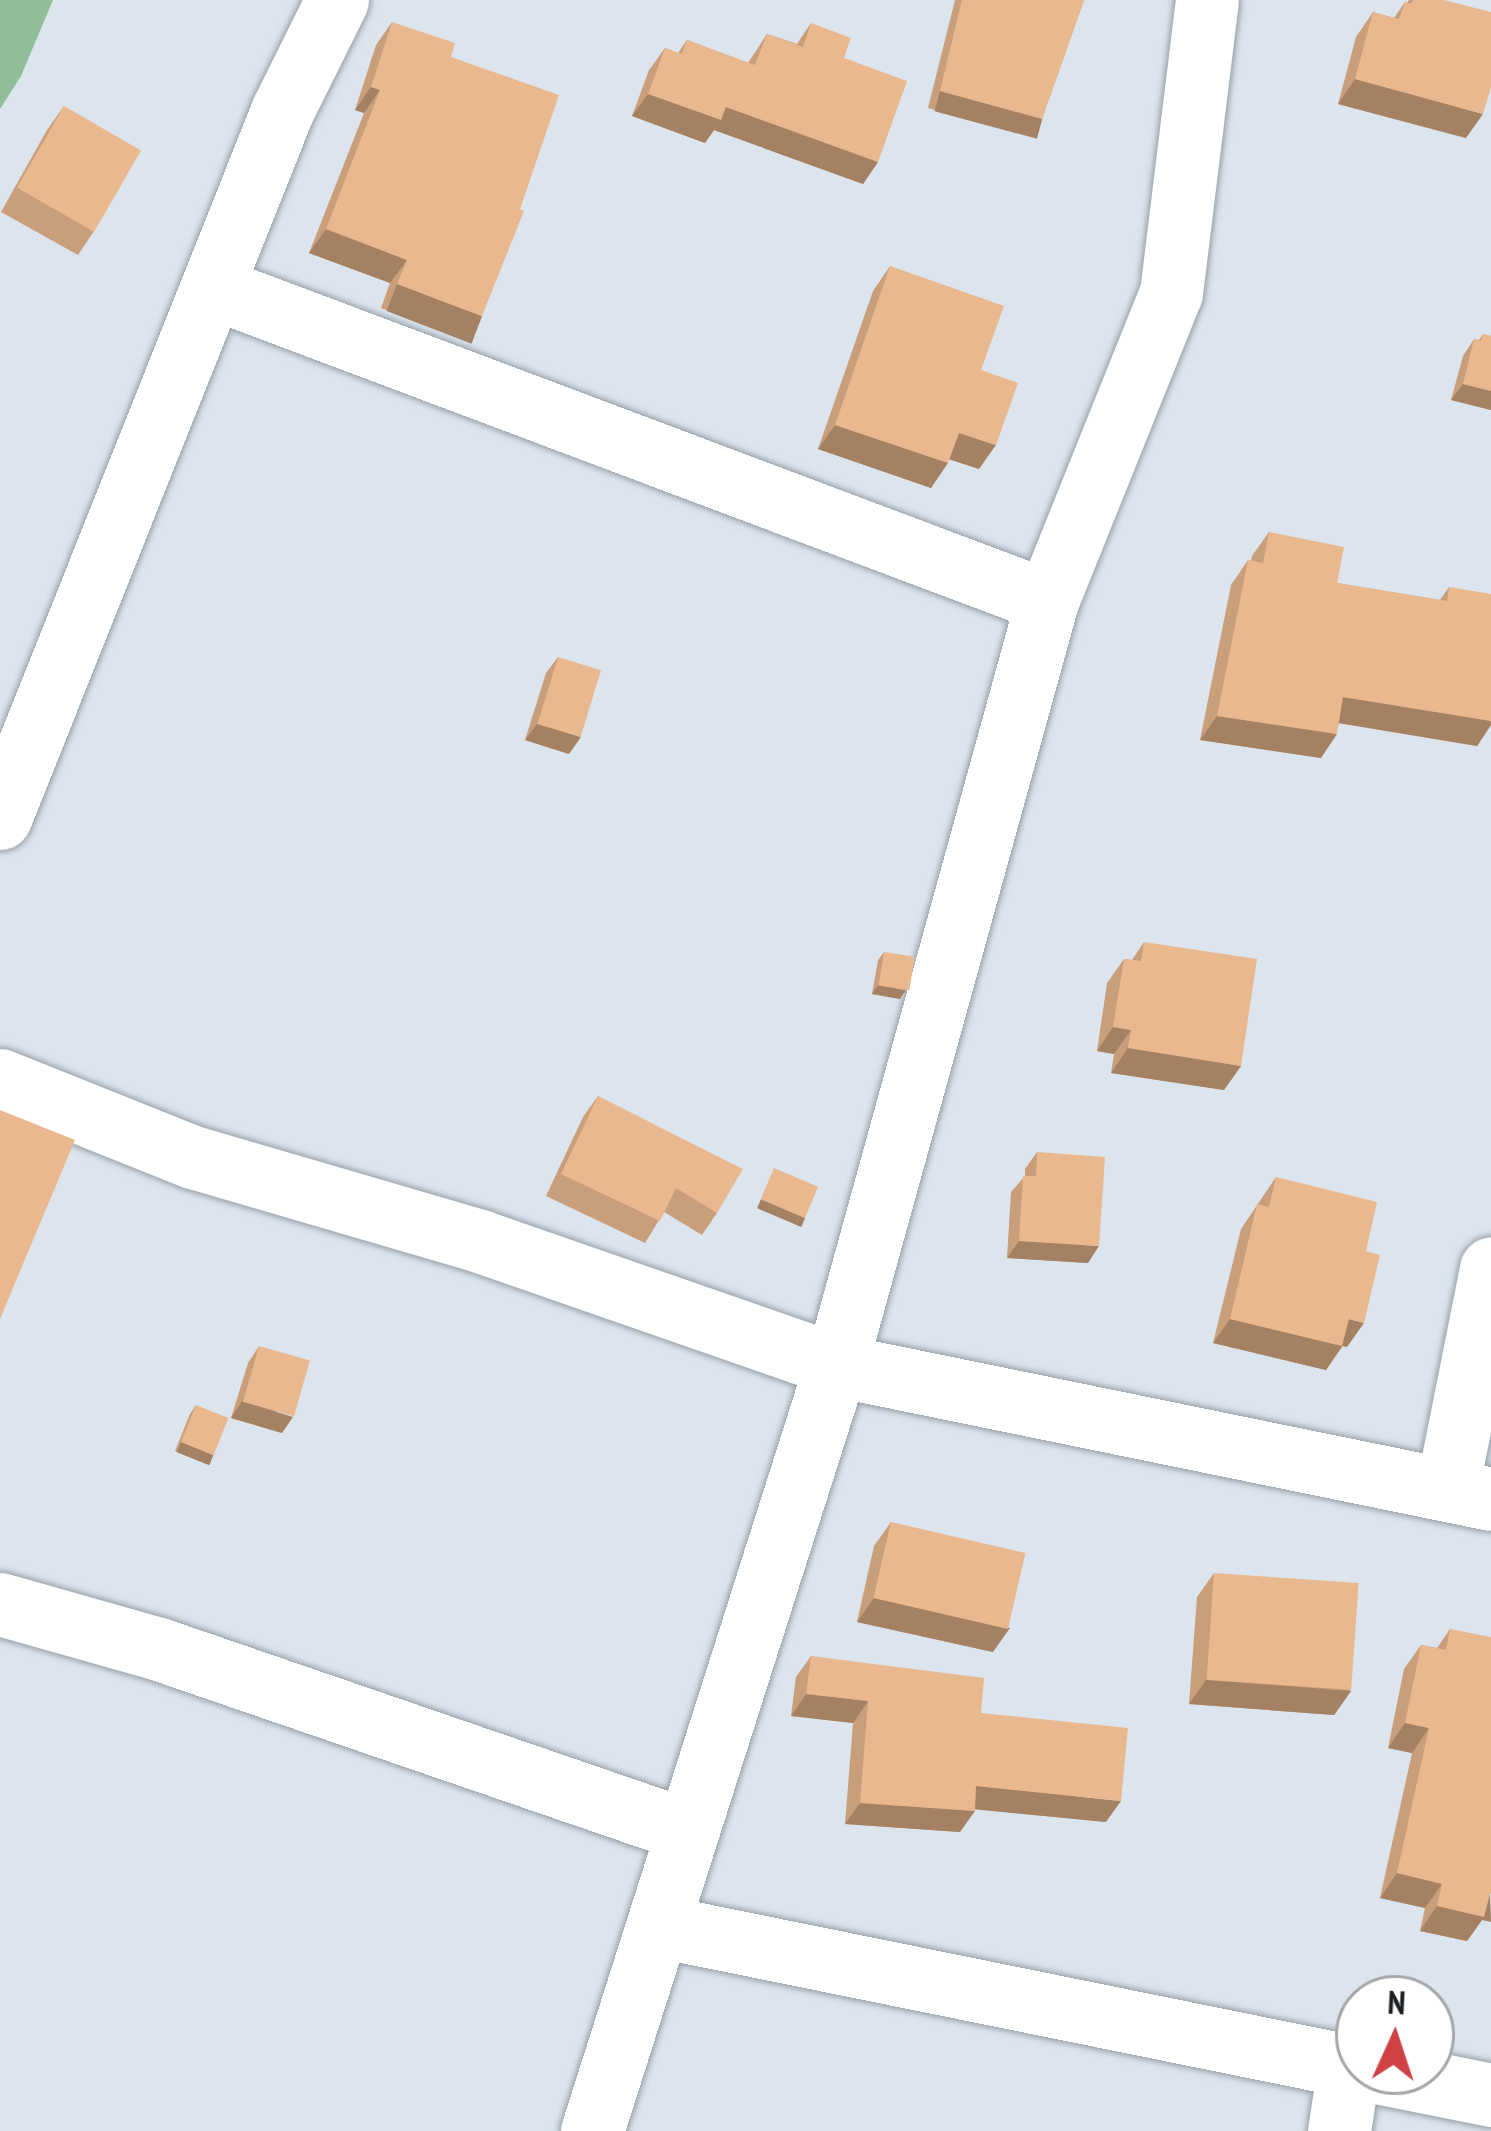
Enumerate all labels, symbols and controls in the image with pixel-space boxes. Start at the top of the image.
north arrow [1335,1975,1455,2095]
text: N [1387,1980,1407,2023]

